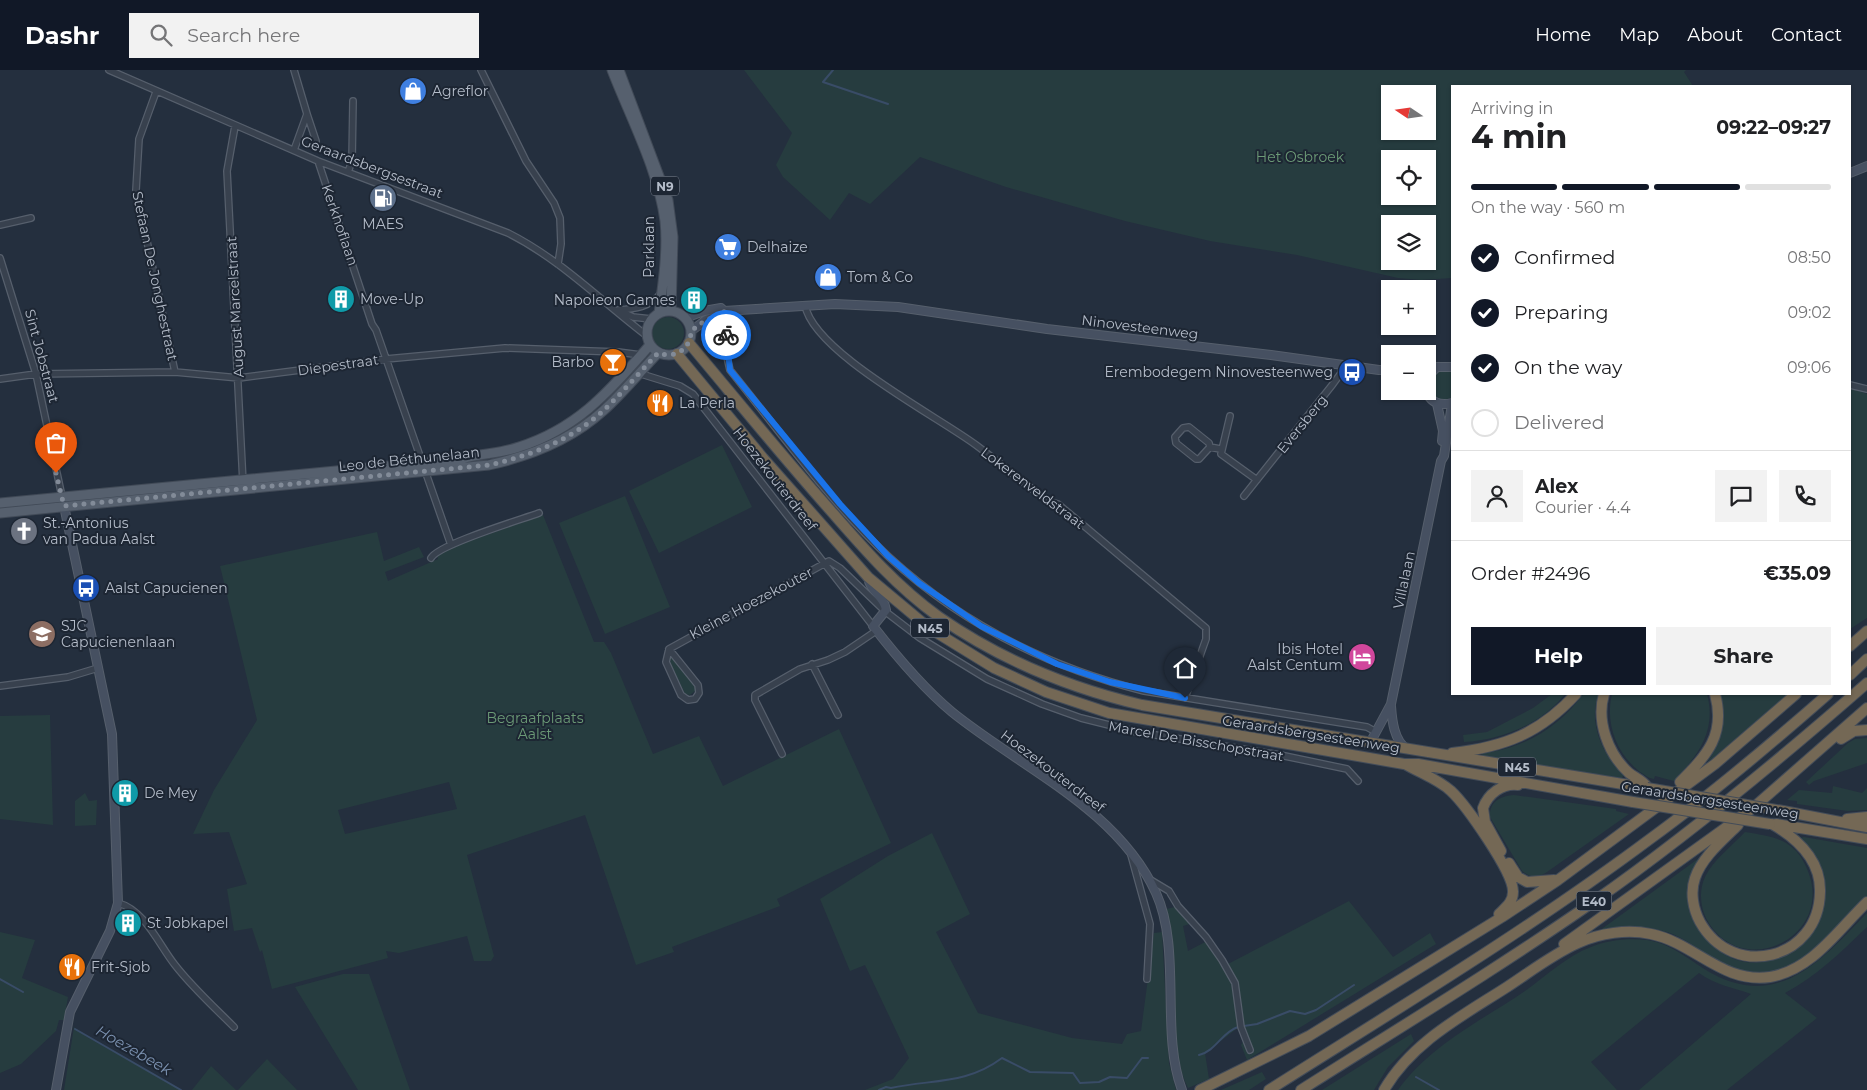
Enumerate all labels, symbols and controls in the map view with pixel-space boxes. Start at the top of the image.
search box [129,13,479,58]
text: Dashr [25,21,99,50]
icon: search [147,21,175,49]
text: Search here [187,24,300,47]
text: Home [1535,24,1591,46]
text: Map [1619,24,1659,46]
text: About [1687,24,1743,46]
text: Contact [1771,24,1842,46]
shop icon: Agreflor [398,76,428,106]
place label: Agreflor [432,82,489,100]
north arrow [1381,85,1436,140]
map controls [1381,85,1436,400]
text: Arriving in [1471,99,1553,118]
text: 09:22–09:27 [1716,116,1831,139]
text: 4 min [1471,117,1567,156]
street label: Geraardsbergsestraat [298,132,446,203]
park label: Het Osbroek [1256,148,1345,166]
button: locate [1381,150,1436,205]
road number: N9 [651,176,679,195]
street label: Kerkhoflaan [318,182,362,268]
fuel station icon: MAES [368,183,398,213]
street label: Stefaan De Jonghestraat [128,190,182,363]
text: On the way · 560 m [1471,198,1625,217]
place label: MAES [362,215,404,233]
button: layers [1381,215,1436,270]
street label: Parklaan [640,216,658,278]
supermarket icon: Delhaize [713,232,743,262]
street label: August Marcelstraat [222,236,248,378]
place label: Delhaize [747,238,808,256]
icon: check [1471,244,1499,272]
text: Confirmed [1514,246,1615,269]
text: 08:50 [1787,248,1831,267]
shop icon: Tom & Co [813,262,843,292]
place label: Tom & Co [847,268,913,286]
button: + [1381,280,1436,335]
building icon: Move-Up [326,284,356,314]
building icon: Napoleon Games [679,285,709,315]
place label: Move-Up [360,290,424,308]
place label: Napoleon Games [554,291,675,309]
icon: check [1471,299,1499,327]
text: Preparing [1514,301,1609,324]
text: 09:02 [1788,303,1831,322]
street label: Sint Jobstraat [21,307,63,405]
courier [701,310,751,360]
street label: Ninovesteenweg [1081,311,1199,343]
icon: bike [712,321,740,349]
button: − [1381,345,1436,400]
bar icon: Barbo [598,347,628,377]
street label: Diepestraat [296,350,380,380]
place label: Barbo [551,353,594,371]
icon: check [1471,354,1499,382]
text: On the way [1514,356,1622,379]
bus stop icon: Erembodegem Ninovesteenweg [1337,357,1367,387]
text: 09:06 [1787,358,1831,377]
place label: Erembodegem Ninovesteenweg [1104,363,1333,381]
restaurant icon: La Perla [645,388,675,418]
street label: Eversberg [1273,391,1331,457]
place label: La Perla [679,394,735,412]
text: Delivered [1514,411,1605,434]
pin [35,422,77,473]
street label: Hoezekouterdreef [729,424,822,535]
icon: bag [42,429,70,457]
street label: Leo de Béthunelaan [337,443,481,475]
street label: Lokerenveldstraat [977,443,1089,533]
button: person [1471,470,1523,522]
button: chat [1715,470,1767,522]
button: phone [1779,470,1831,522]
text: Alex [1535,475,1578,498]
text: Courier · 4.4 [1535,498,1631,517]
place label: St.-Antonius van Padua Aalst [43,514,156,548]
church icon: St.-Antonius van Padua Aalst [9,516,39,546]
street label: Villalaan [1389,549,1419,611]
text: Order #2496 [1471,562,1590,585]
text: €35.09 [1763,562,1831,585]
street label: Kleine Hoezekouter [686,563,816,643]
bus stop icon: Aalst Capucienen [71,573,101,603]
place label: Aalst Capucienen [105,579,228,597]
place label: SJC Capucienenlaan [61,617,175,651]
road number: N45 [911,618,949,638]
school or university icon: SJC Capucienenlaan [27,619,57,649]
button: Help [1471,627,1646,685]
button: Share [1656,627,1831,685]
place label: Ibis Hotel Aalst Centum [1247,640,1343,674]
hotel icon: Ibis Hotel Aalst Centum [1347,642,1377,672]
pin [1164,647,1206,698]
icon: home [1171,654,1199,682]
park label: Begraafplaats Aalst [486,709,584,743]
street label: Geraardsbergsesteenweg [1221,711,1401,757]
street label: Marcel De Bisschopstraat [1107,717,1285,765]
street label: Hoezekouterdreef [997,726,1110,817]
road number: N45 [1498,758,1536,776]
street label: Geraardsbergsesteenweg [1620,777,1800,823]
building icon: De Mey [110,778,140,808]
place label: De Mey [144,784,197,802]
road number: E40 [1576,891,1612,910]
building icon: St Jobkapel [113,908,143,938]
place label: St Jobkapel [147,914,228,932]
restaurant icon: Frit-Sjob [57,952,87,982]
place label: Frit-Sjob [91,958,150,976]
water label: Hoezebeek [93,1021,176,1080]

